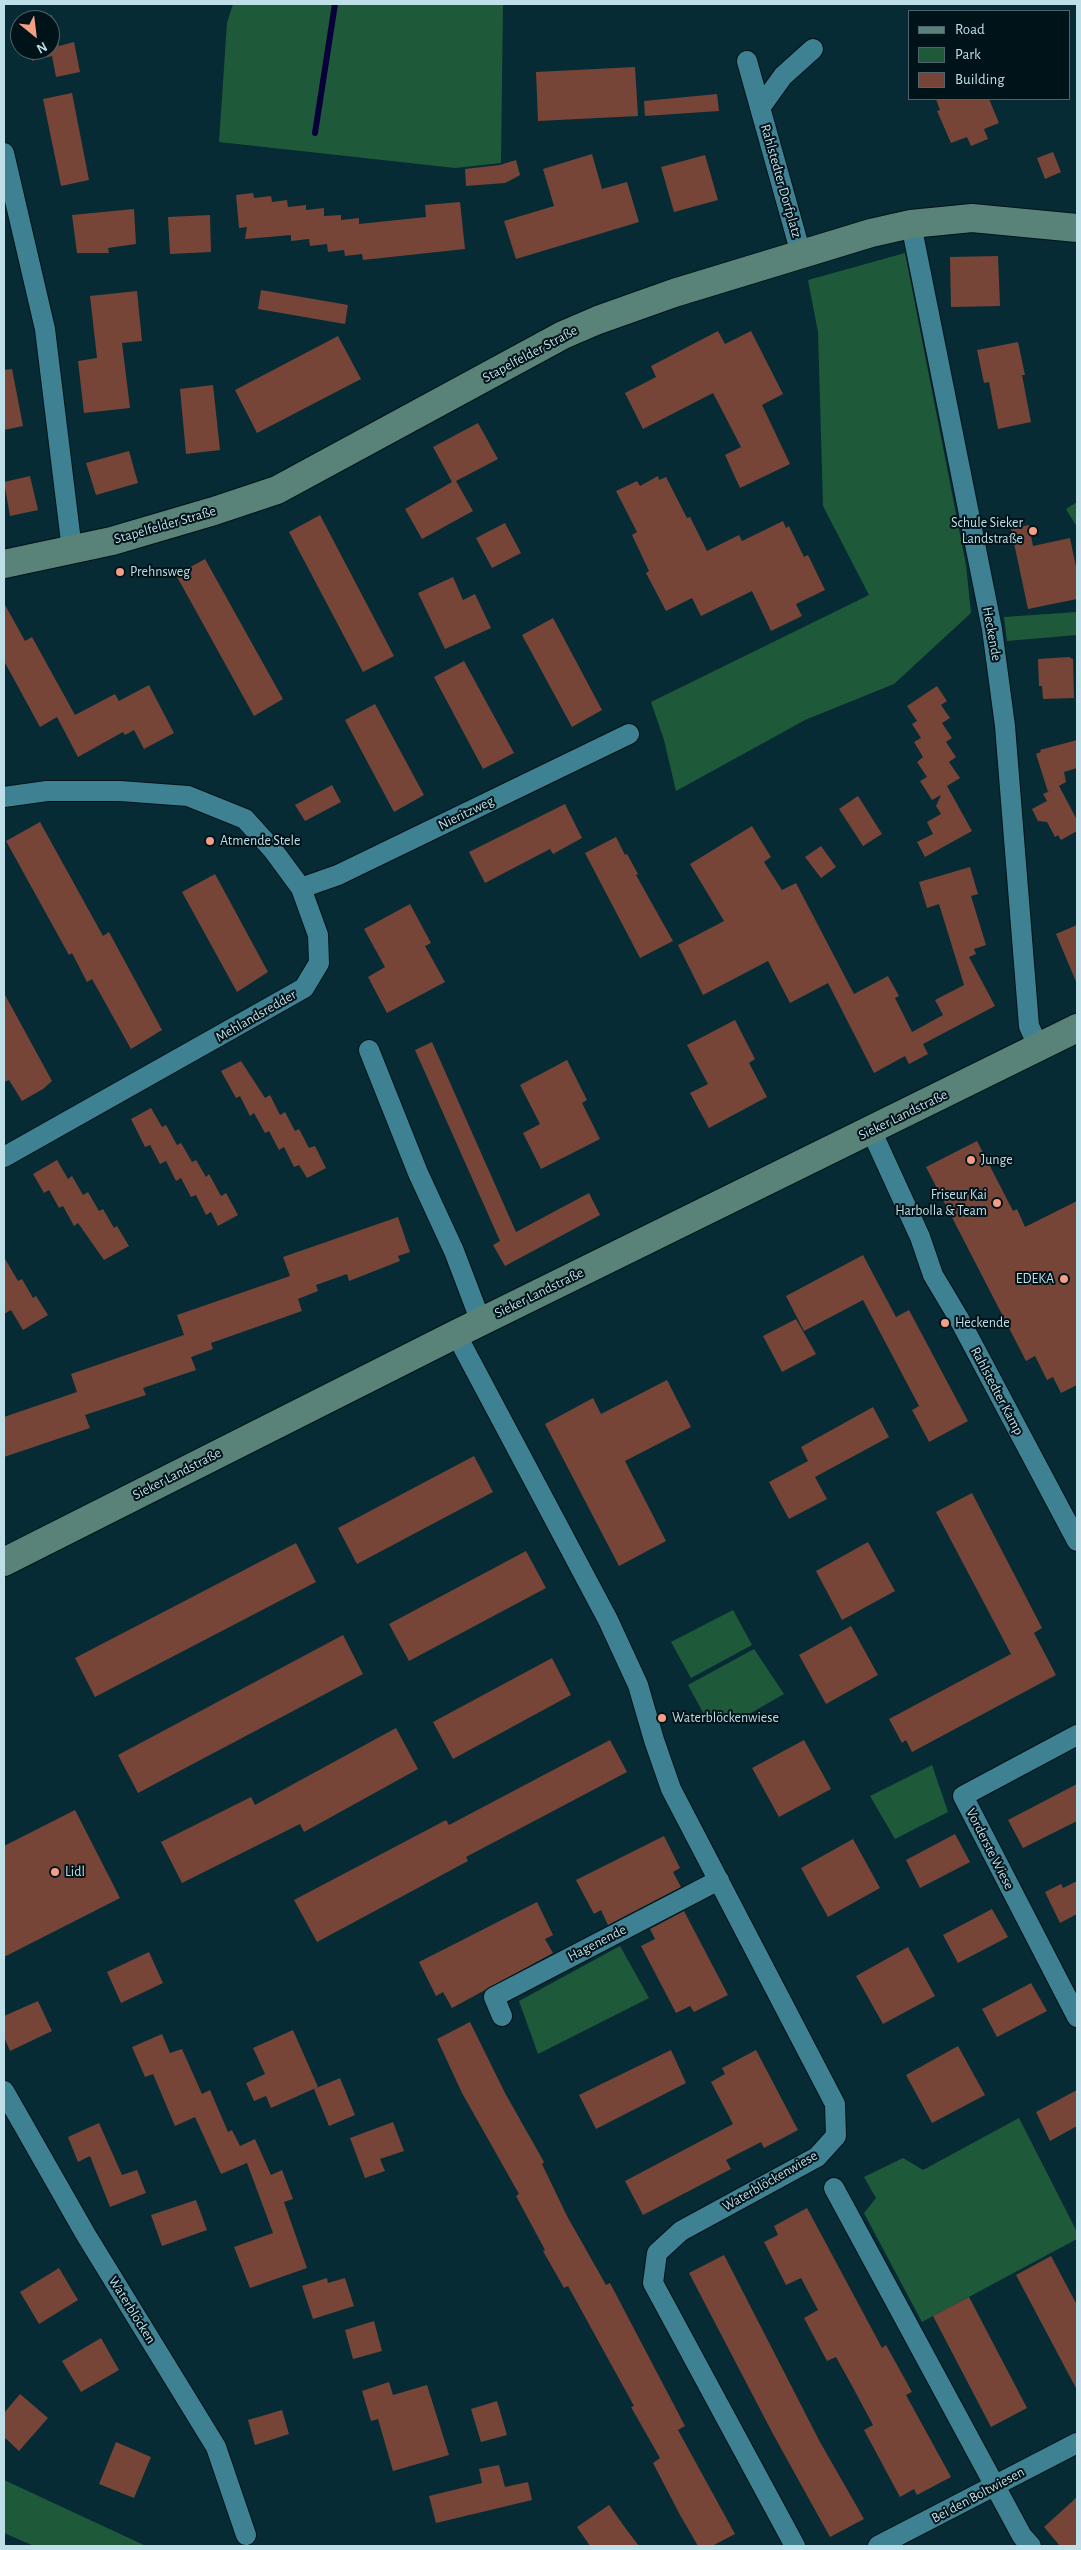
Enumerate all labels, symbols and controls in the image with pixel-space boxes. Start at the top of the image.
north arrow [10,10,60,60]
legend [908,10,1071,100]
text: Road [955,22,985,37]
text: N [34,39,49,56]
text: Park [955,47,981,62]
text: Building [955,72,1005,87]
street label: Rahlstedter Dorfplatz [757,122,805,240]
street label: Stapelfelder Straße [480,322,580,386]
street label: Stapelfelder Straße [112,502,218,548]
place label: Schule Sieker Landstraße [951,515,1023,548]
marker: Schule Sieker Landstraße [1027,525,1039,537]
place label: Prehnsweg [130,564,190,580]
marker: Prehnsweg [114,566,126,578]
street label: Heckende [979,606,1005,662]
street label: Nieritzweg [435,792,497,834]
place label: Atmende Stele [220,833,300,849]
marker: Atmende Stele [204,835,216,847]
street label: Mehlandsredder [213,986,299,1046]
street label: Sieker Landstraße [856,1086,950,1144]
place label: Junge [981,1152,1013,1168]
marker: Junge [965,1154,977,1166]
place label: Friseur Kai Harbolla & Team [895,1187,987,1220]
marker: Friseur Kai Harbolla & Team [991,1197,1003,1209]
street label: Sieker Landstraße [492,1264,586,1322]
place label: EDEKA [1016,1271,1054,1287]
marker: EDEKA [1058,1273,1070,1285]
place label: Heckende [955,1315,1010,1331]
marker: Heckende [939,1317,951,1329]
street label: Rahlstedter Kamp [967,1344,1027,1438]
street label: Sieker Landstraße [130,1444,224,1504]
place label: Waterblöckenwiese [672,1710,779,1726]
marker: Waterblöckenwiese [656,1712,668,1724]
street label: Vorderste Wiese [962,1806,1018,1892]
place label: Lidl [65,1864,85,1880]
marker: Lidl [49,1866,61,1878]
street label: Hagenende [565,1921,629,1965]
street label: Waterblöckenwiese [720,2147,820,2215]
street label: Waterblöcken [105,2273,159,2347]
street label: Bei den Boltwiesen [929,2463,1027,2527]

